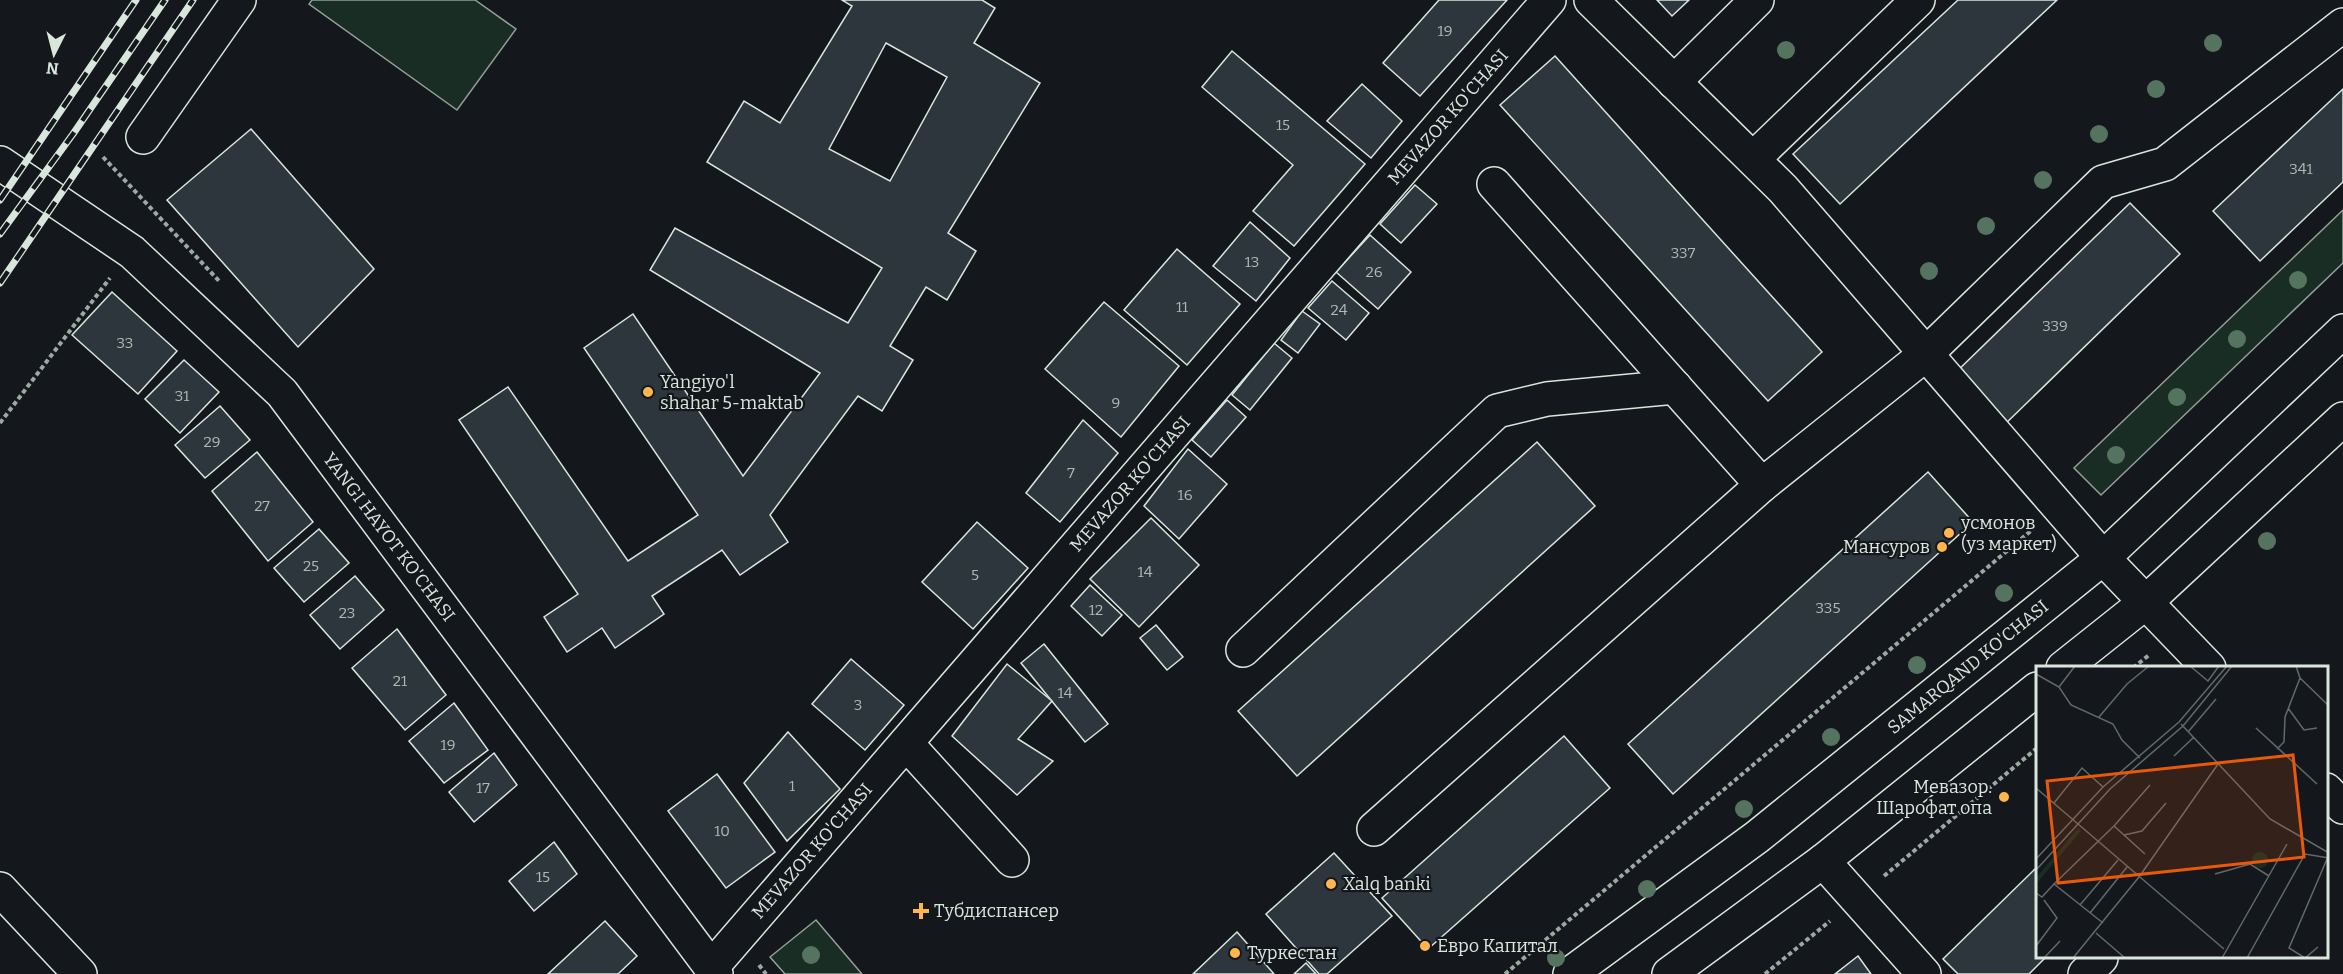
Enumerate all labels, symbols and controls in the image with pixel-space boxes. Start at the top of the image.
house number: 19 [1438,22,1452,40]
north arrow [24,24,84,84]
street label: MEVAZOR KO'CHASI [1383,45,1513,189]
text: N [45,58,60,79]
house number: 15 [1276,116,1290,134]
house number: 341 [2289,160,2313,178]
house number: 337 [1671,244,1696,262]
house number: 13 [1245,253,1259,271]
house number: 26 [1366,263,1383,281]
house number: 11 [1176,298,1188,316]
house number: 24 [1331,301,1348,319]
house number: 339 [2042,317,2068,335]
house number: 33 [117,334,133,352]
place label: Yangiyo'l shahar 5-maktab [660,371,804,414]
marker: Yangiyo'l shahar 5-maktab [641,385,655,399]
house number: 31 [175,387,189,405]
house number: 9 [1112,394,1120,412]
street label: MEVAZOR KO'CHASI [1065,412,1195,556]
house number: 29 [204,433,220,451]
street label: YANGI HAYOT KO'CHASI [318,448,460,626]
house number: 7 [1067,464,1075,482]
house number: 16 [1178,486,1193,504]
house number: 27 [254,497,270,515]
place label: усмонов (уз маркет) [1960,512,2057,555]
marker: усмонов (уз маркет) [1942,526,1956,540]
place label: Мансуров [1843,536,1930,558]
marker: Мансуров [1935,540,1949,554]
house number: 25 [303,557,319,575]
house number: 14 [1138,563,1153,581]
house number: 5 [971,566,979,584]
street label: SAMARQAND KO'CHASI [1883,595,2053,739]
house number: 335 [1816,599,1840,617]
house number: 12 [1089,601,1103,619]
house number: 23 [339,604,355,622]
inset map [2036,666,2328,959]
house number: 21 [393,672,407,690]
house number: 14 [1058,684,1073,702]
house number: 3 [854,696,862,714]
house number: 19 [441,736,455,754]
place label: Мевазор. Шарофат опа [1876,776,1992,819]
house number: 1 [789,777,795,795]
house number: 17 [476,779,490,797]
street label: MEVAZOR KO'CHASI [747,779,877,923]
marker: Мевазор. Шарофат опа [1997,790,2011,804]
house number: 10 [714,822,730,840]
house number: 15 [536,868,550,886]
place label: Xalq banki [1343,873,1431,895]
marker: Xalq banki [1324,877,1338,891]
place label: Тубдиспансер [934,900,1059,922]
marker: Тубдиспансер [912,902,930,920]
place label: Евро Капитал [1437,935,1558,957]
marker: Евро Капитал [1418,939,1432,953]
place label: Туркестан [1247,942,1337,964]
marker: Туркестан [1228,946,1242,960]

